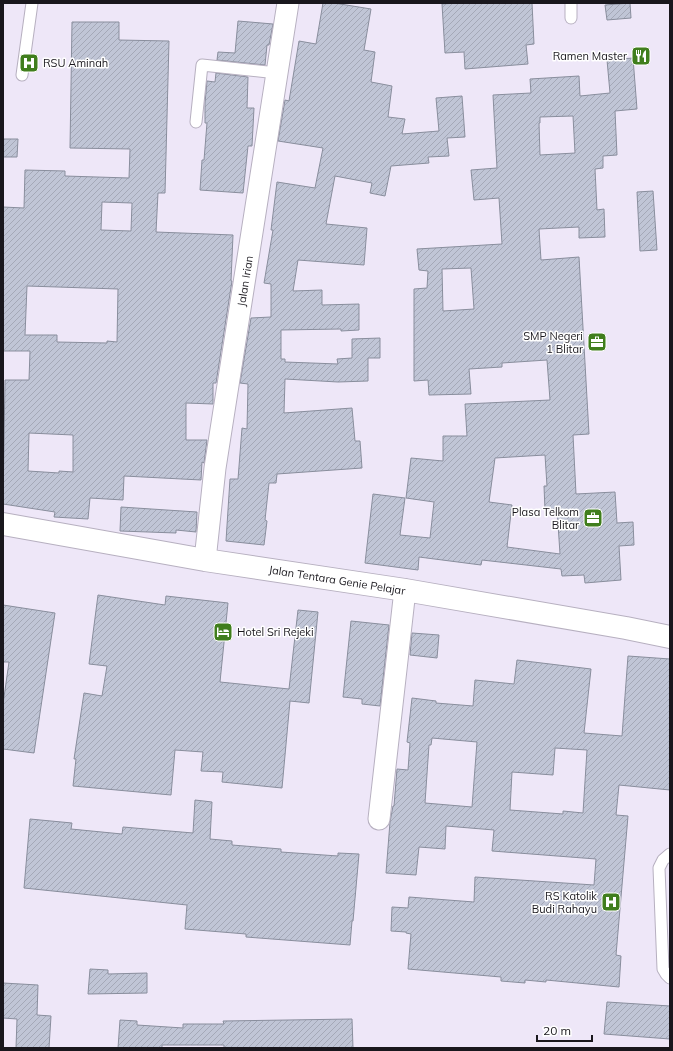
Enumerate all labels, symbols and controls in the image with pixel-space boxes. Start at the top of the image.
restaurant icon: Ramen Master [630,45,652,67]
place label: Ramen Master [553,49,627,63]
hospital icon: RSU Aminah [18,52,40,74]
place label: RSU Aminah [43,56,108,70]
street label: Jalan Irian [234,255,256,307]
place label: SMP Negeri 1 Blitar [523,329,583,356]
office icon: SMP Negeri 1 Blitar [586,331,608,353]
place label: Plasa Telkom Blitar [512,505,579,532]
office icon: Plasa Telkom Blitar [582,507,604,529]
street label: Jalan Tentara Genie Pelajar [268,562,406,598]
hotel icon: Hotel Sri Rejeki [212,621,234,643]
place label: Hotel Sri Rejeki [237,625,314,639]
place label: RS Katolik Budi Rahayu [532,889,597,916]
hospital icon: RS Katolik Budi Rahayu [600,891,622,913]
scale bar [537,1017,592,1043]
text: 20 m [543,1023,571,1038]

